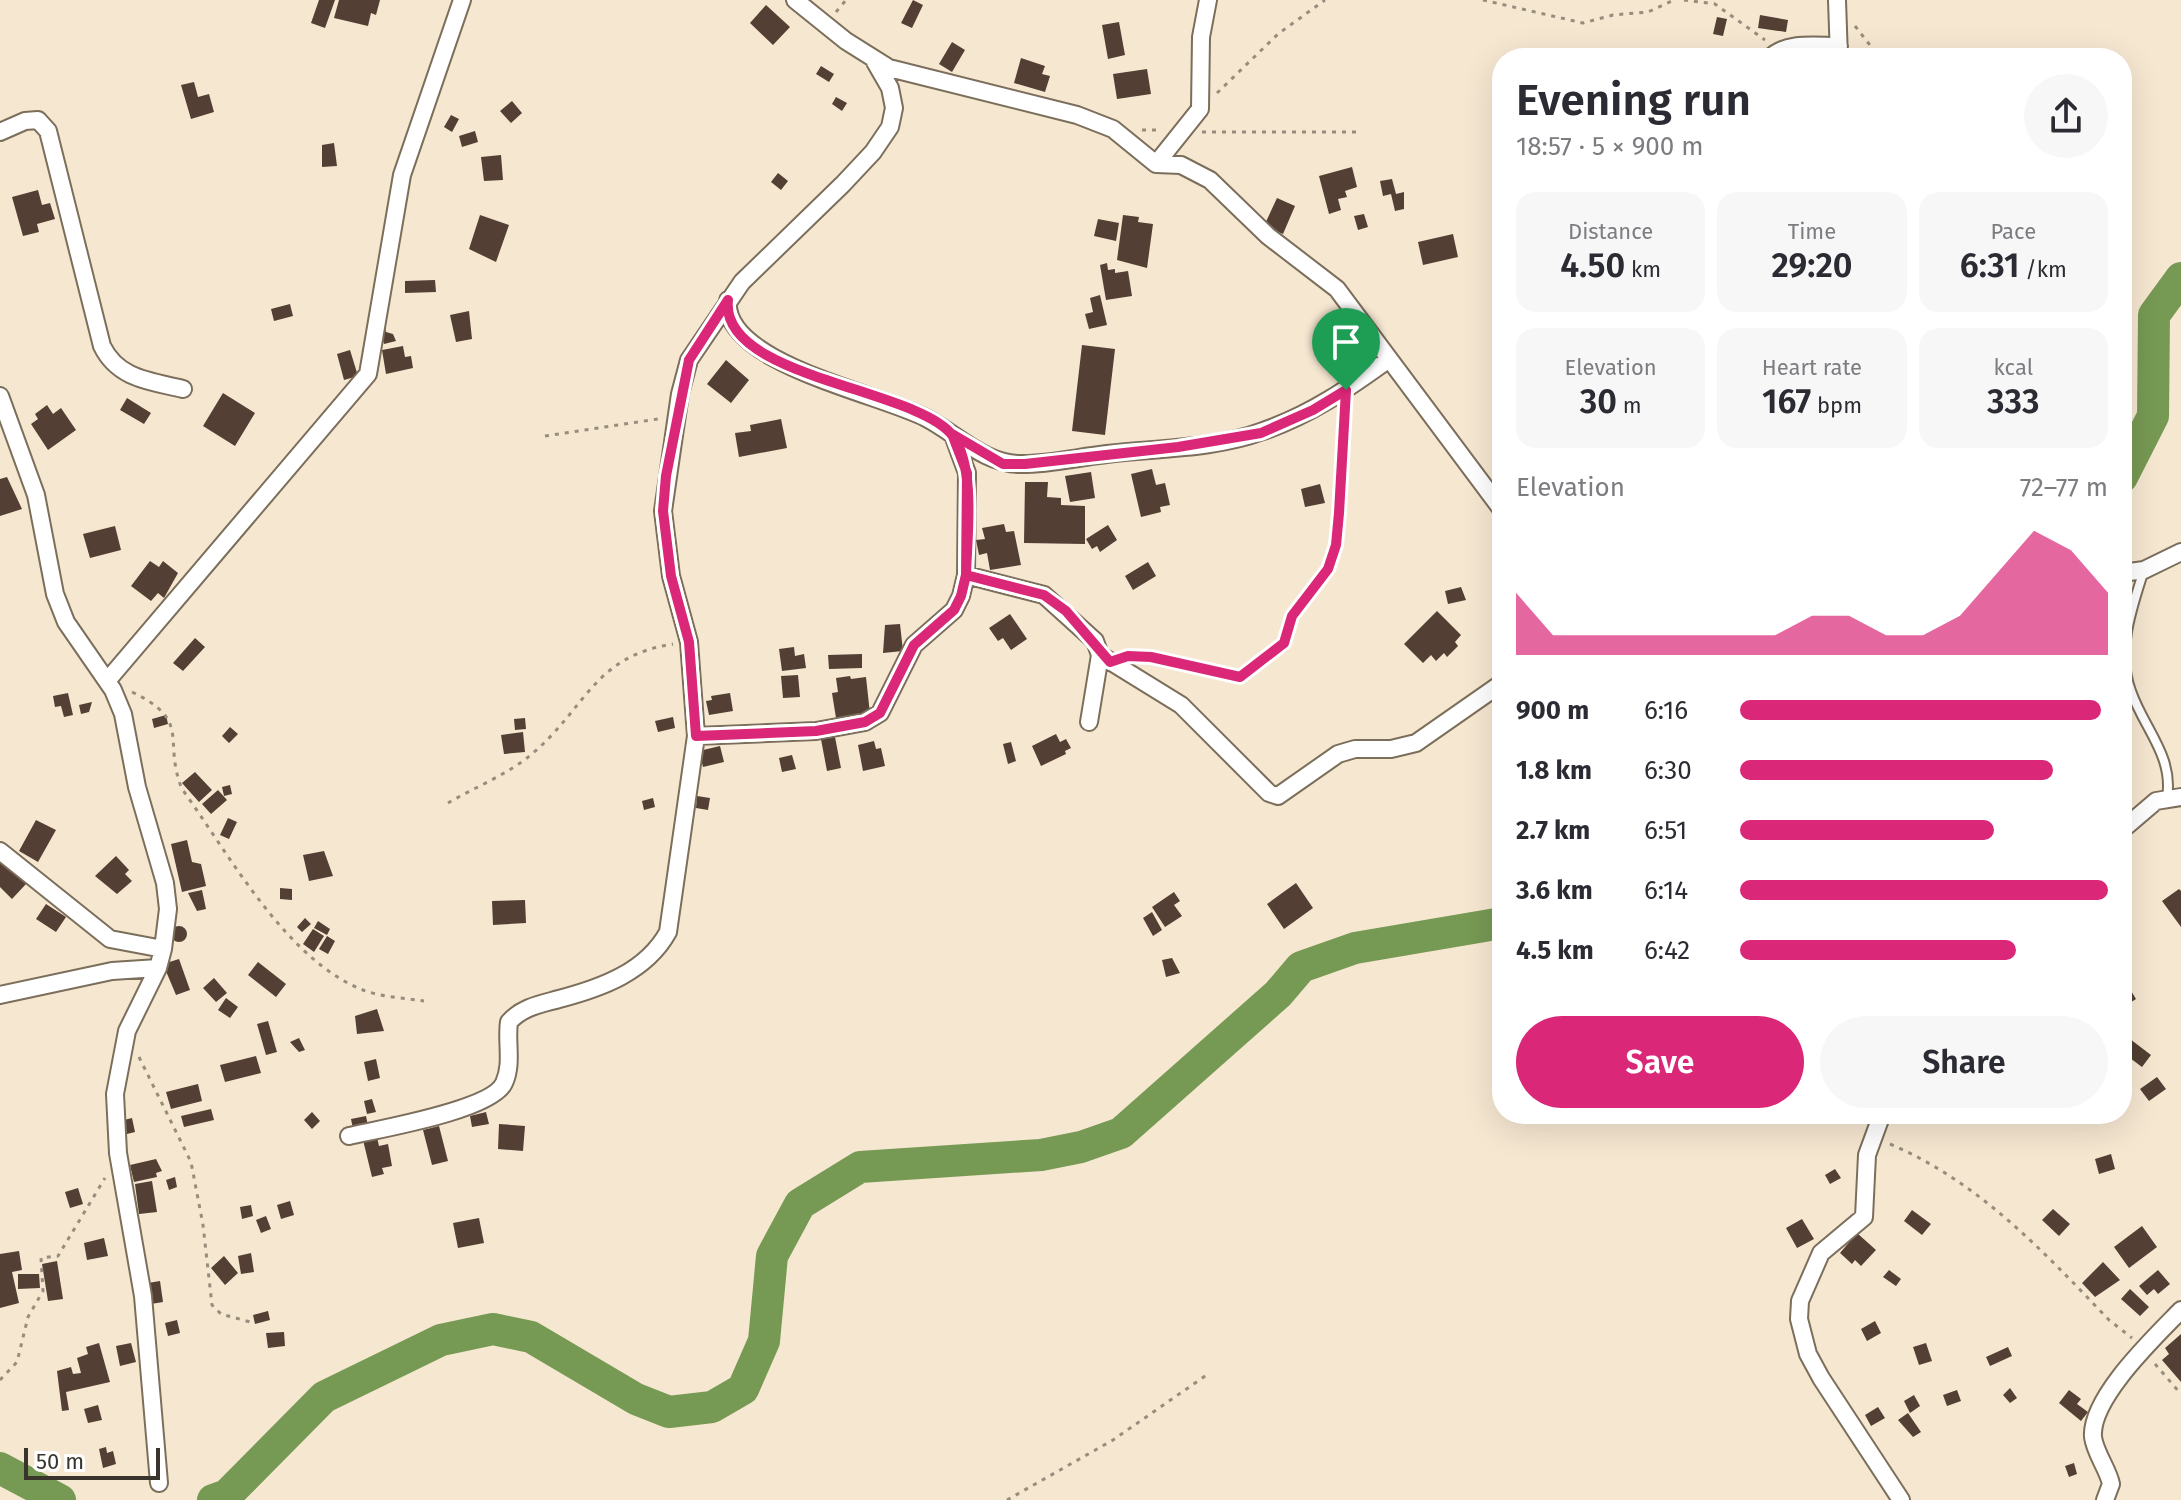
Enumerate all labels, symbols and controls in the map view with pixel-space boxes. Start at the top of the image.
text: Evening run [1516,74,1751,127]
button: share [2024,74,2108,158]
text: 18:57 · 5 × 900 m [1516,131,1704,162]
text: Distance [1568,218,1653,245]
text: Time [1788,218,1836,245]
text: Pace [1991,218,2036,245]
text: 4.50 [1560,245,1625,286]
text: 29:20 [1771,245,1853,286]
text: 6:31 [1960,245,2020,286]
text: km [1625,256,1661,283]
text: /km [2020,256,2067,283]
pin [1312,308,1380,390]
icon: arrive [1324,320,1368,364]
text: Elevation [1565,354,1657,381]
text: Heart rate [1762,354,1862,381]
text: kcal [1994,354,2033,381]
text: 30 [1580,381,1617,422]
text: 167 [1762,381,1811,422]
text: 333 [1987,381,2040,422]
text: m [1617,392,1642,419]
text: bpm [1811,392,1862,419]
text: Elevation [1516,472,1625,503]
text: 72–77 m [2020,472,2108,503]
text: 900 m [1516,695,1589,726]
text: 6:16 [1644,695,1688,726]
text: 1.8 km [1516,755,1592,786]
text: 6:30 [1644,755,1692,786]
text: 2.7 km [1516,815,1590,846]
text: 6:51 [1644,815,1687,846]
text: 3.6 km [1516,875,1593,906]
text: 6:14 [1644,875,1688,906]
text: 4.5 km [1516,935,1594,966]
text: 6:42 [1644,935,1690,966]
button: Save [1516,1016,1804,1108]
button: Share [1820,1016,2108,1108]
scale bar [24,1444,160,1480]
text: 50 m [36,1448,84,1475]

